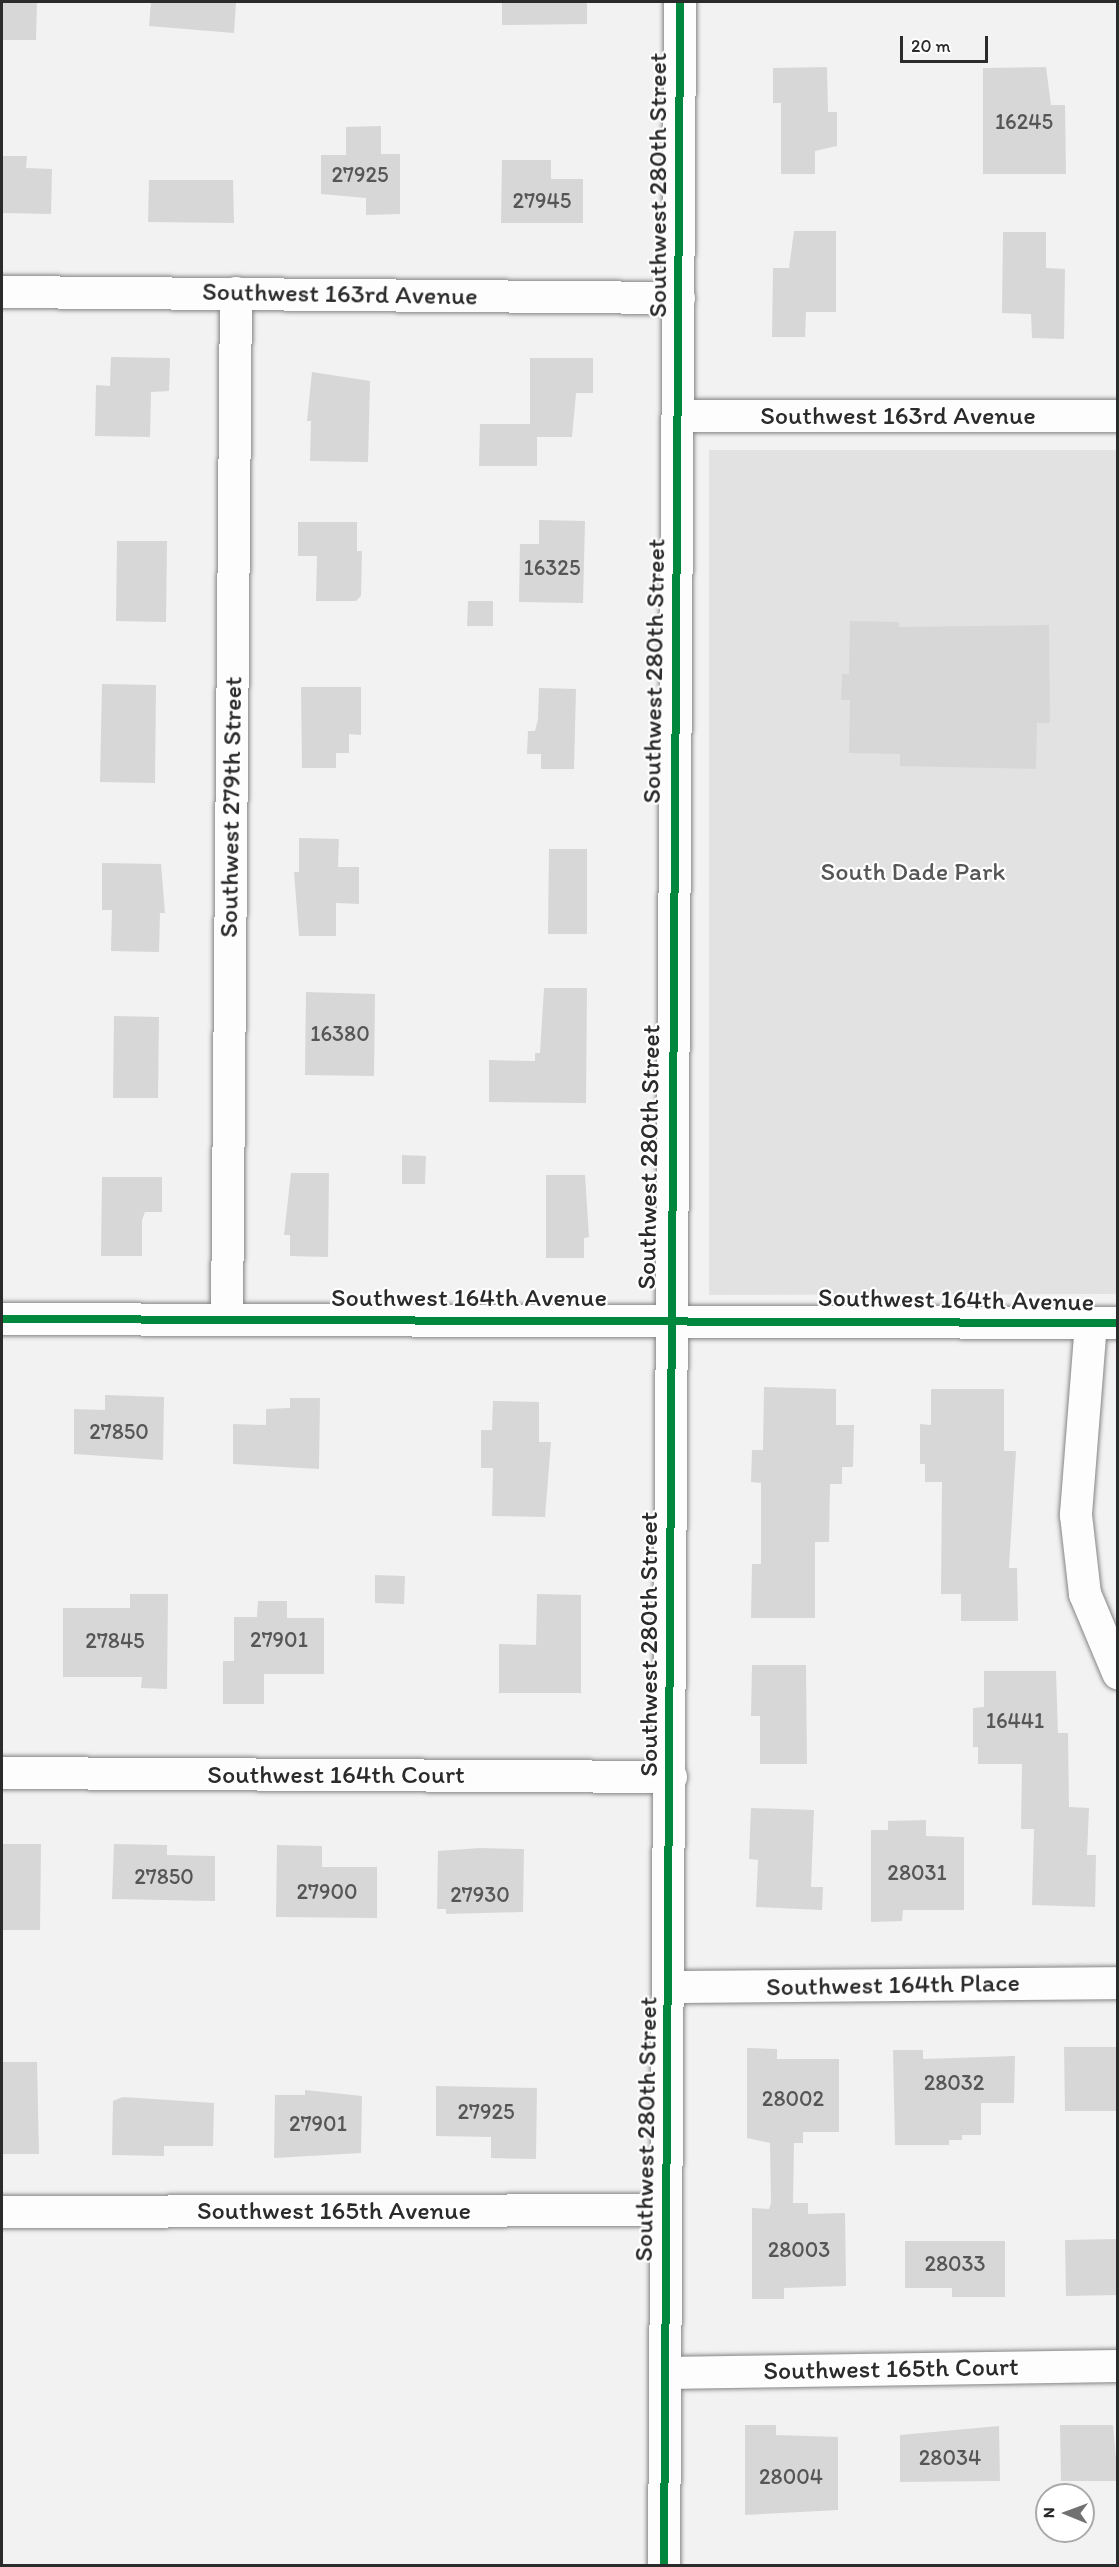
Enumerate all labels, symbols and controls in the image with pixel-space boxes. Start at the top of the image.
scale bar [903,24,992,62]
text: 20 m [911,35,951,57]
street label: Southwest 280th Street [642,53,674,317]
house number: 16245 [995,109,1053,135]
house number: 27925 [331,162,389,188]
house number: 27945 [513,188,571,214]
street label: Southwest 163rd Avenue [203,276,477,312]
street label: Southwest 163rd Avenue [761,400,1035,432]
street label: Southwest 280th Street [636,539,672,803]
house number: 16325 [524,555,580,581]
street label: Southwest 279th Street [213,677,249,937]
park label: South Dade Park [820,856,1006,888]
house number: 16380 [310,1021,370,1047]
street label: Southwest 280th Street [631,1025,667,1289]
street label: Southwest 164th Avenue [332,1282,606,1314]
street label: Southwest 164th Avenue [819,1282,1093,1318]
house number: 27850 [89,1419,149,1445]
street label: Southwest 280th Street [633,1512,665,1776]
house number: 27901 [250,1627,308,1653]
house number: 27845 [85,1628,145,1654]
house number: 16441 [986,1708,1044,1734]
street label: Southwest 164th Court [207,1759,465,1791]
house number: 28031 [887,1860,947,1886]
house number: 27850 [134,1864,194,1890]
house number: 27900 [296,1879,358,1905]
house number: 27930 [450,1882,510,1908]
street label: Southwest 164th Place [766,1967,1020,2003]
street label: Southwest 280th Street [628,1997,664,2261]
house number: 28032 [924,2070,984,2096]
house number: 28002 [762,2086,824,2112]
house number: 27925 [457,2099,515,2125]
house number: 27901 [289,2111,347,2137]
street label: Southwest 165th Avenue [198,2195,470,2227]
house number: 28003 [768,2237,830,2263]
house number: 28033 [924,2251,986,2277]
street label: Southwest 165th Court [763,2351,1019,2387]
house number: 28034 [919,2445,981,2471]
house number: 28004 [759,2464,823,2490]
north arrow [1035,2483,1095,2543]
text: N [1039,2507,1058,2518]

